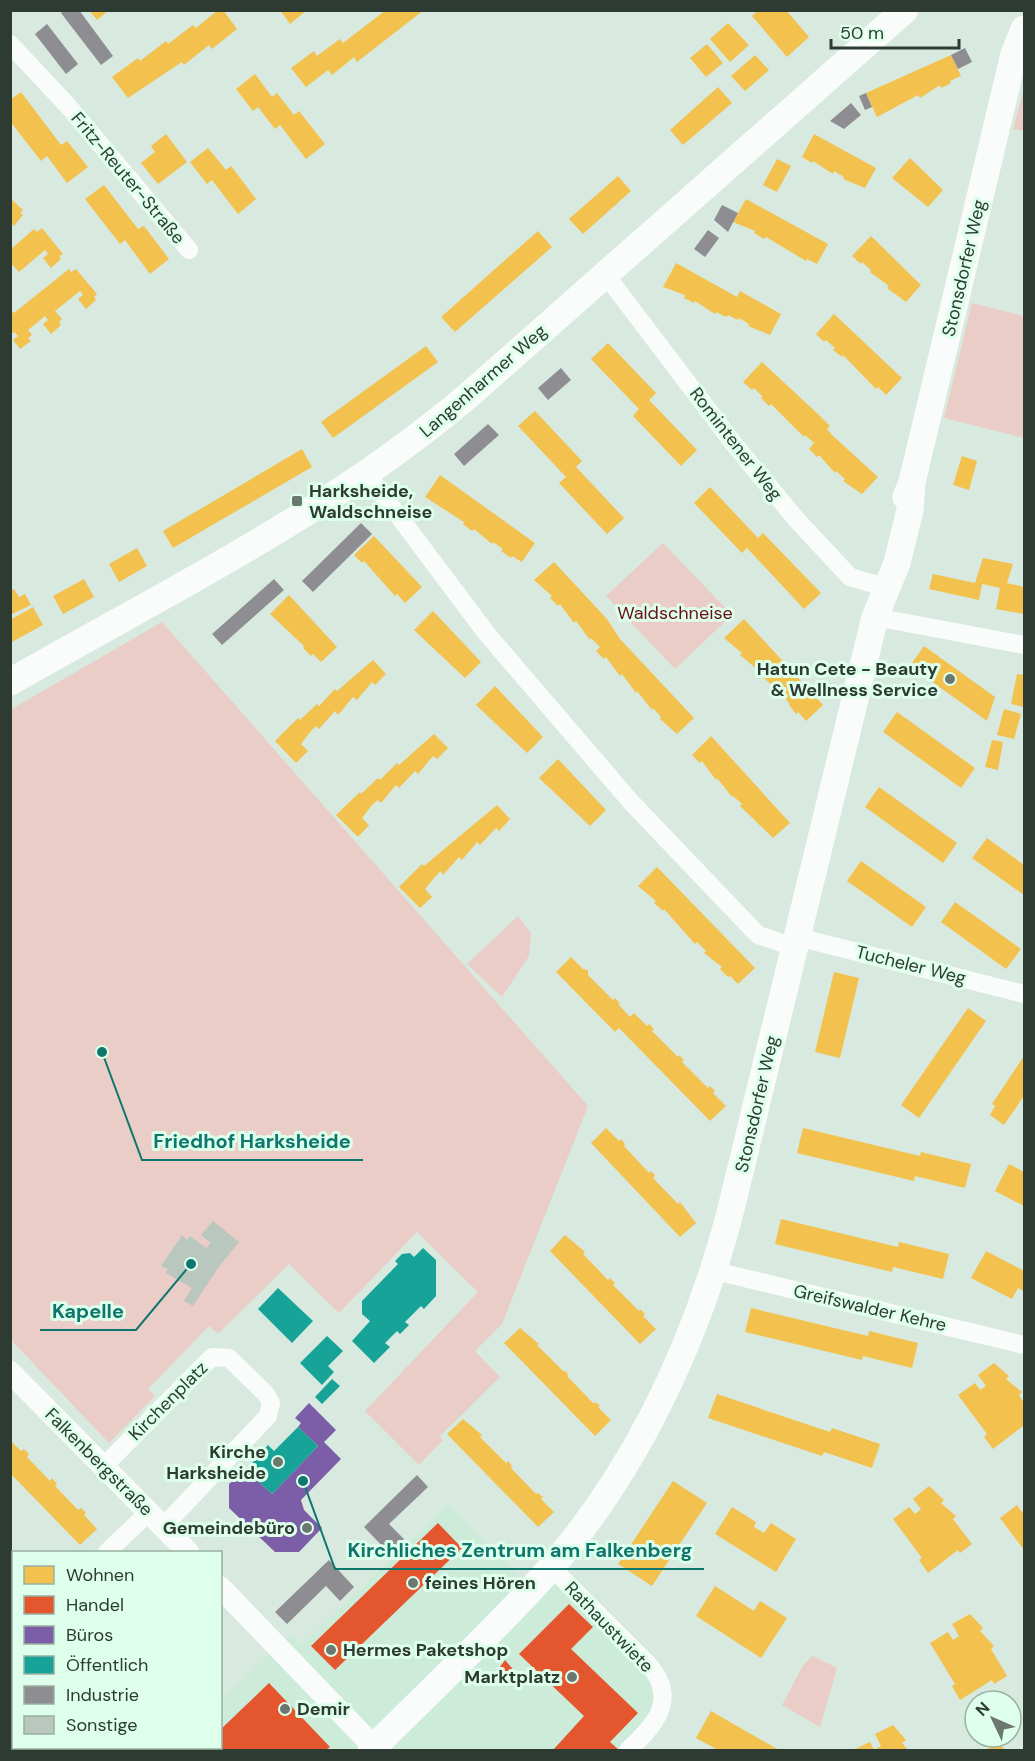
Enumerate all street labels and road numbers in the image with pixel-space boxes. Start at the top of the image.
street label: Fritz-Reuter-Straße [66,107,190,249]
street label: Stonsdorfer Weg [937,197,991,339]
street label: Langenharmer Weg [414,319,552,443]
street label: Romintener Weg [684,383,788,505]
street label: Tucheler Weg [853,940,969,990]
street label: Stonsdorfer Weg [730,1033,784,1175]
street label: Greifswalder Kehre [791,1279,949,1337]
street label: Kirchenplatz [123,1356,213,1446]
street label: Falkenbergstraße [40,1403,158,1521]
street label: Rathaustwiete [559,1576,659,1678]

